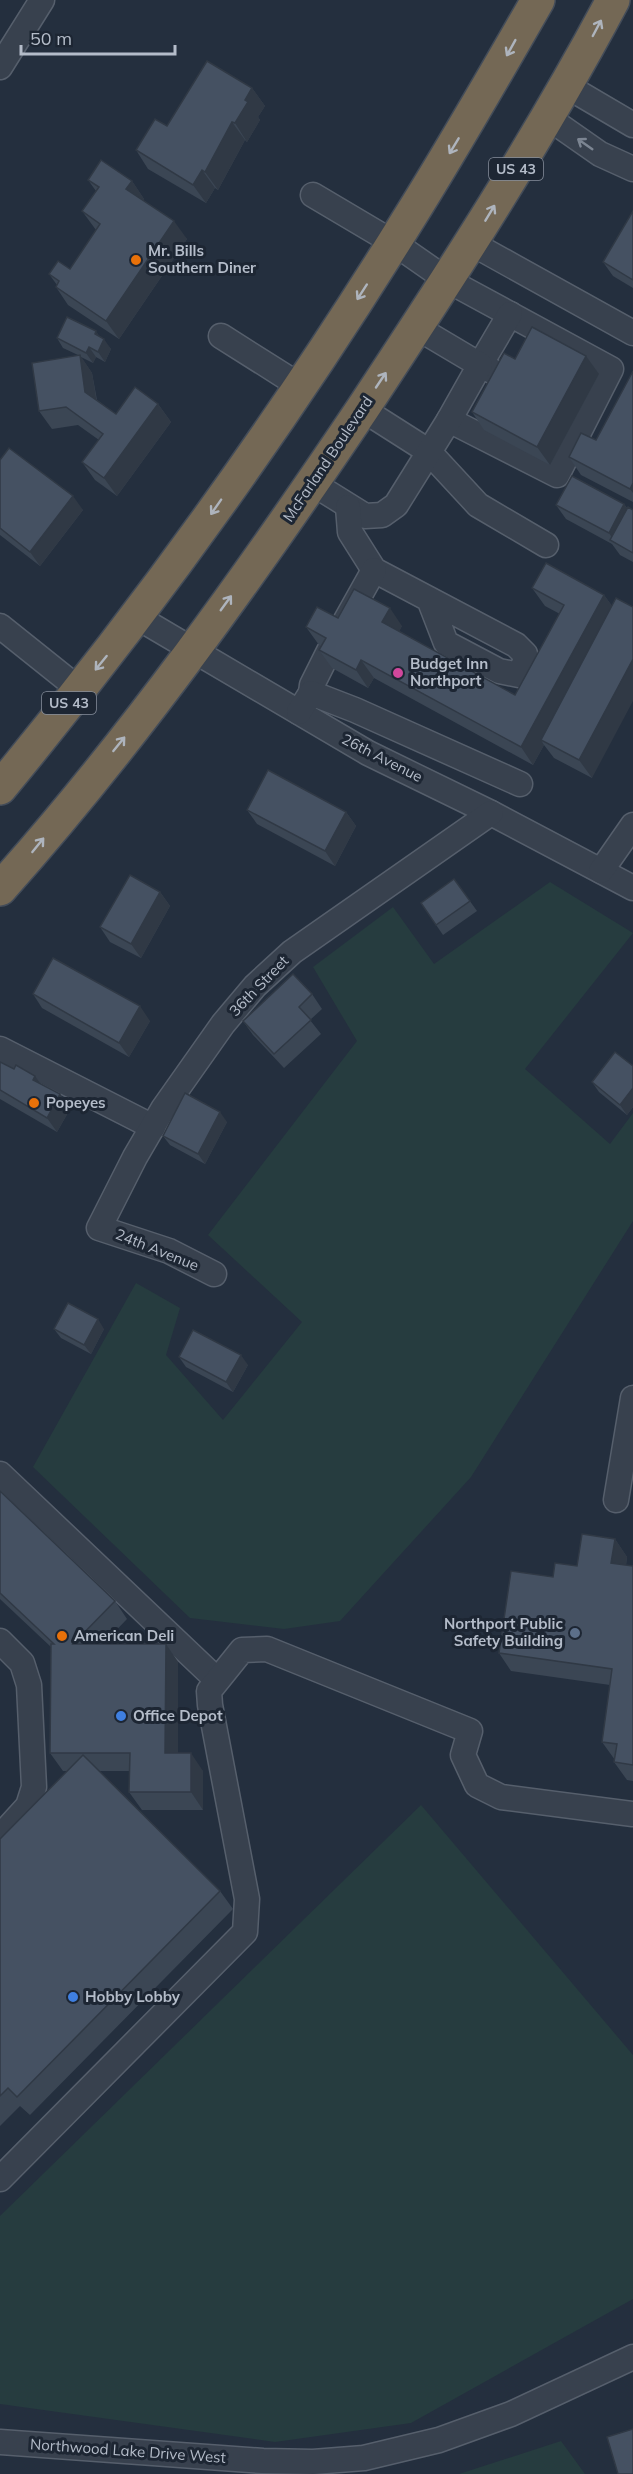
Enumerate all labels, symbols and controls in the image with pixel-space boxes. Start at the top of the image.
scale bar [21,18,176,56]
one-way arrow [592,20,604,38]
text: 50 m [30,27,72,50]
one-way arrow [505,39,517,56]
one-way arrow [447,137,459,154]
one-way arrow [578,138,594,150]
road number: US 43 [489,158,543,180]
one-way arrow [484,205,496,222]
place label: Mr. Bills Southern Diner [148,241,256,277]
marker: Mr. Bills Southern Diner [129,253,143,267]
one-way arrow [356,283,368,300]
one-way arrow [375,373,387,389]
street label: McFarland Boulevard [279,392,377,525]
one-way arrow [210,498,222,514]
one-way arrow [220,595,233,611]
place label: Budget Inn Northport [410,654,488,690]
one-way arrow [94,655,107,671]
marker: Budget Inn Northport [391,666,405,680]
road number: US 43 [42,692,96,714]
street label: 26th Avenue [339,729,426,786]
one-way arrow [113,736,126,752]
one-way arrow [31,837,44,853]
street label: 36th Street [225,951,292,1020]
place label: Popeyes [46,1093,106,1112]
marker: Popeyes [27,1096,41,1110]
street label: 24th Avenue [113,1224,202,1275]
place label: Northport Public Safety Building [444,1614,563,1650]
place label: American Deli [74,1626,174,1645]
marker: Northport Public Safety Building [568,1626,582,1640]
marker: American Deli [55,1629,69,1643]
place label: Office Depot [133,1706,223,1725]
marker: Office Depot [114,1709,128,1723]
place label: Hobby Lobby [85,1987,181,2006]
marker: Hobby Lobby [66,1990,80,2004]
street label: Northwood Lake Drive West [30,2434,226,2467]

